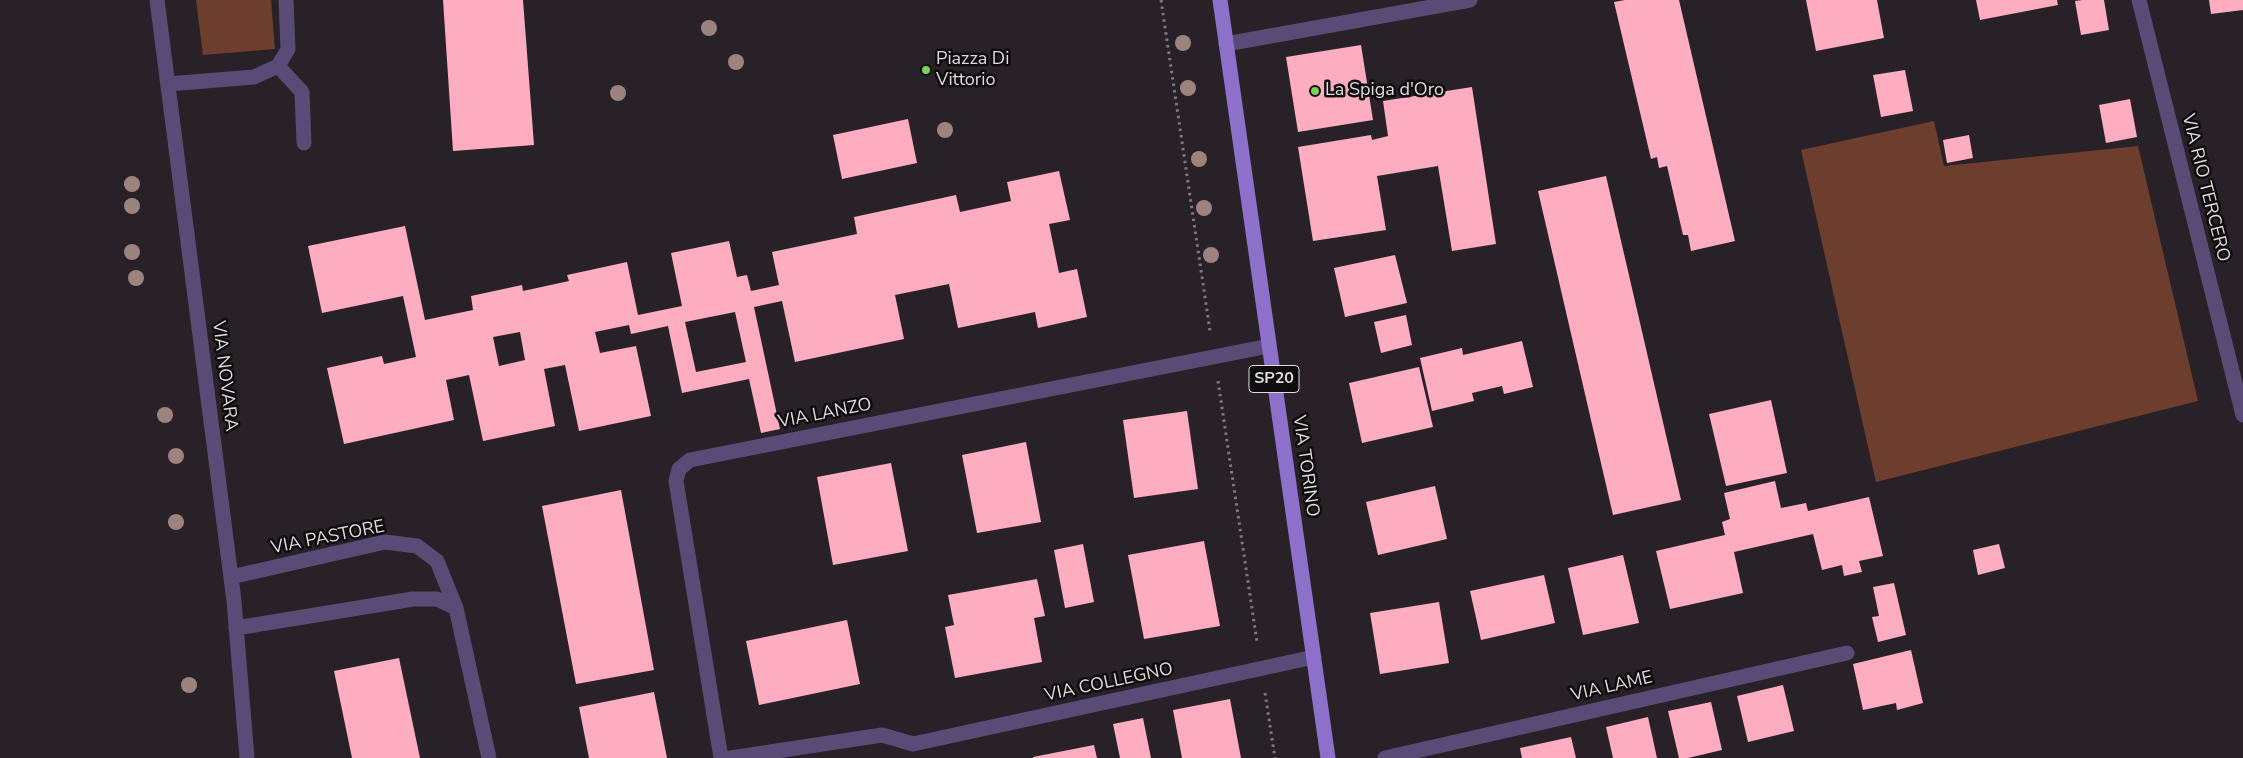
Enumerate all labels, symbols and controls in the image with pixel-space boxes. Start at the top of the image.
place label: Piazza Di Vittorio [936,49,1009,92]
marker: Piazza Di Vittorio [920,64,932,76]
place label: La Spiga d'Oro [1325,80,1444,102]
marker: La Spiga d'Oro [1309,85,1321,97]
street label: VIA RIO TERCERO [2176,112,2234,264]
street label: VIA NOVARA [207,320,241,432]
road number: SP20 [1249,366,1299,392]
street label: VIA LANZO [776,394,874,434]
street label: VIA TORINO [1287,414,1323,518]
street label: VIA PASTORE [269,516,387,560]
street label: VIA COLLEGNO [1043,659,1175,707]
street label: VIA LAME [1569,667,1655,707]

